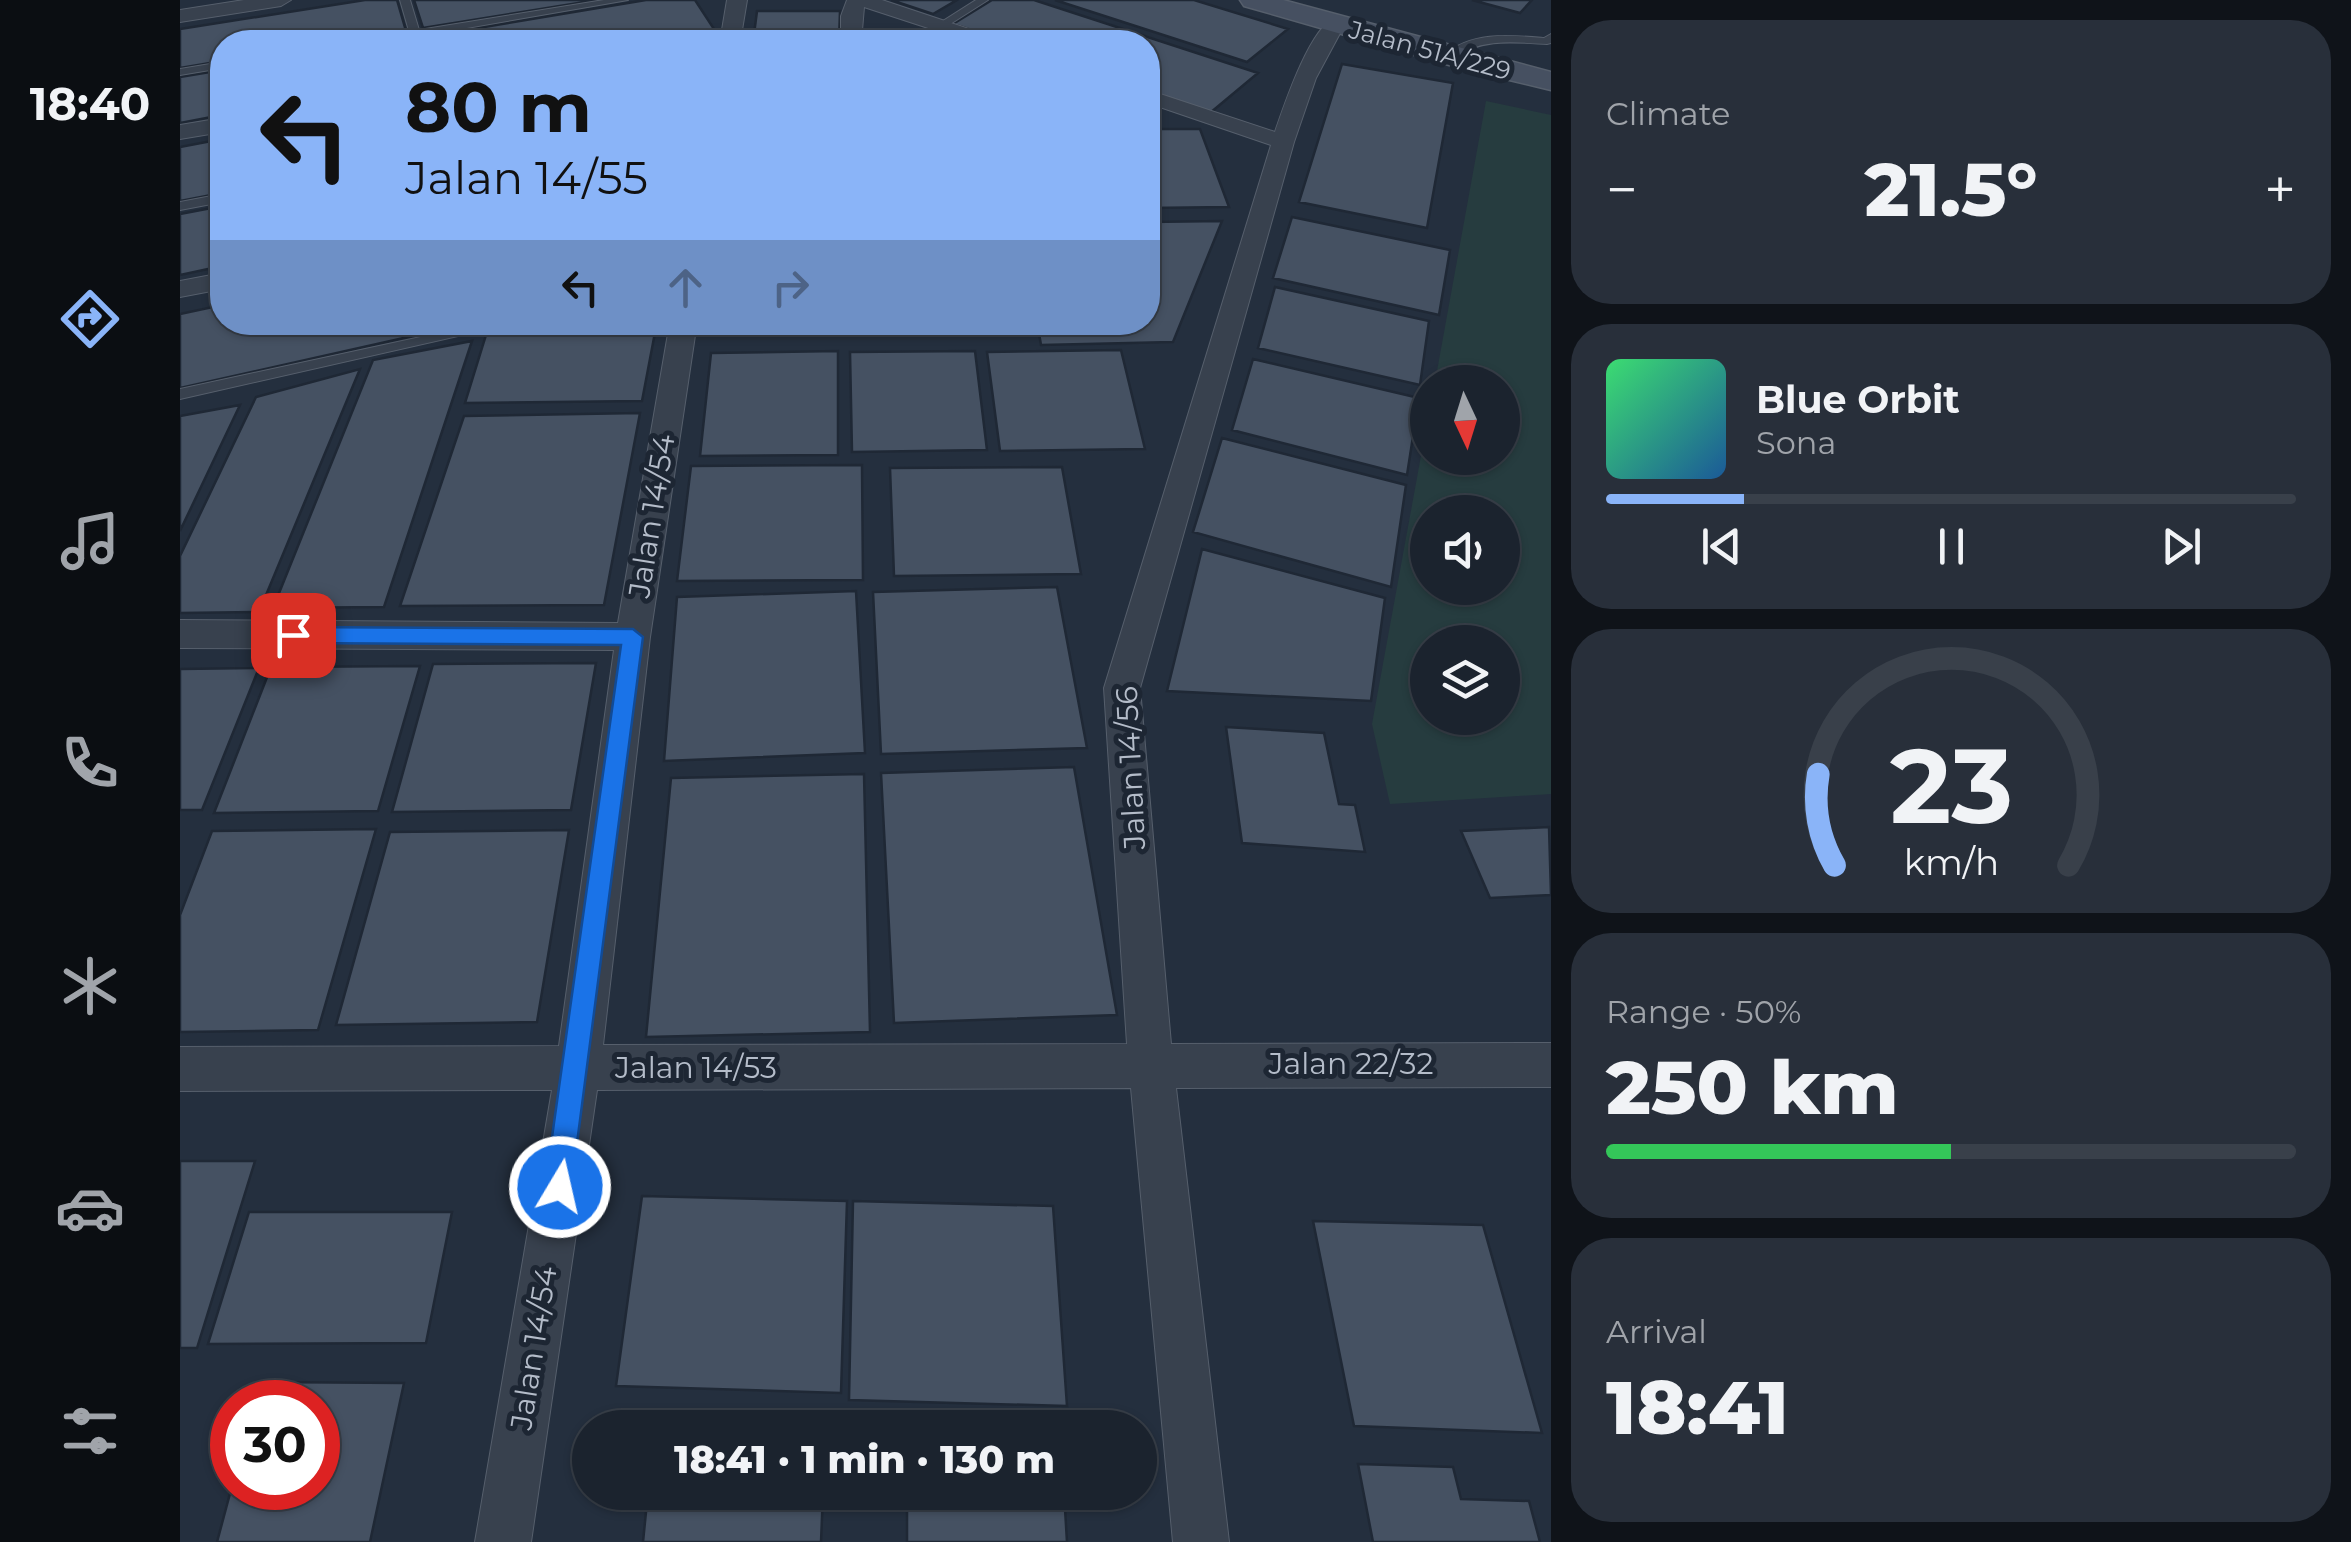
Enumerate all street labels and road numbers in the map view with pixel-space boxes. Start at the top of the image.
street label: Jalan 51A/229 [1345,14,1514,86]
street label: Jalan 14/54 [620,431,683,601]
street label: Jalan 14/56 [1108,685,1153,852]
street label: Jalan 22/32 [1268,1045,1433,1082]
street label: Jalan 14/53 [614,1049,777,1086]
street label: Jalan 14/54 [502,1263,565,1433]

